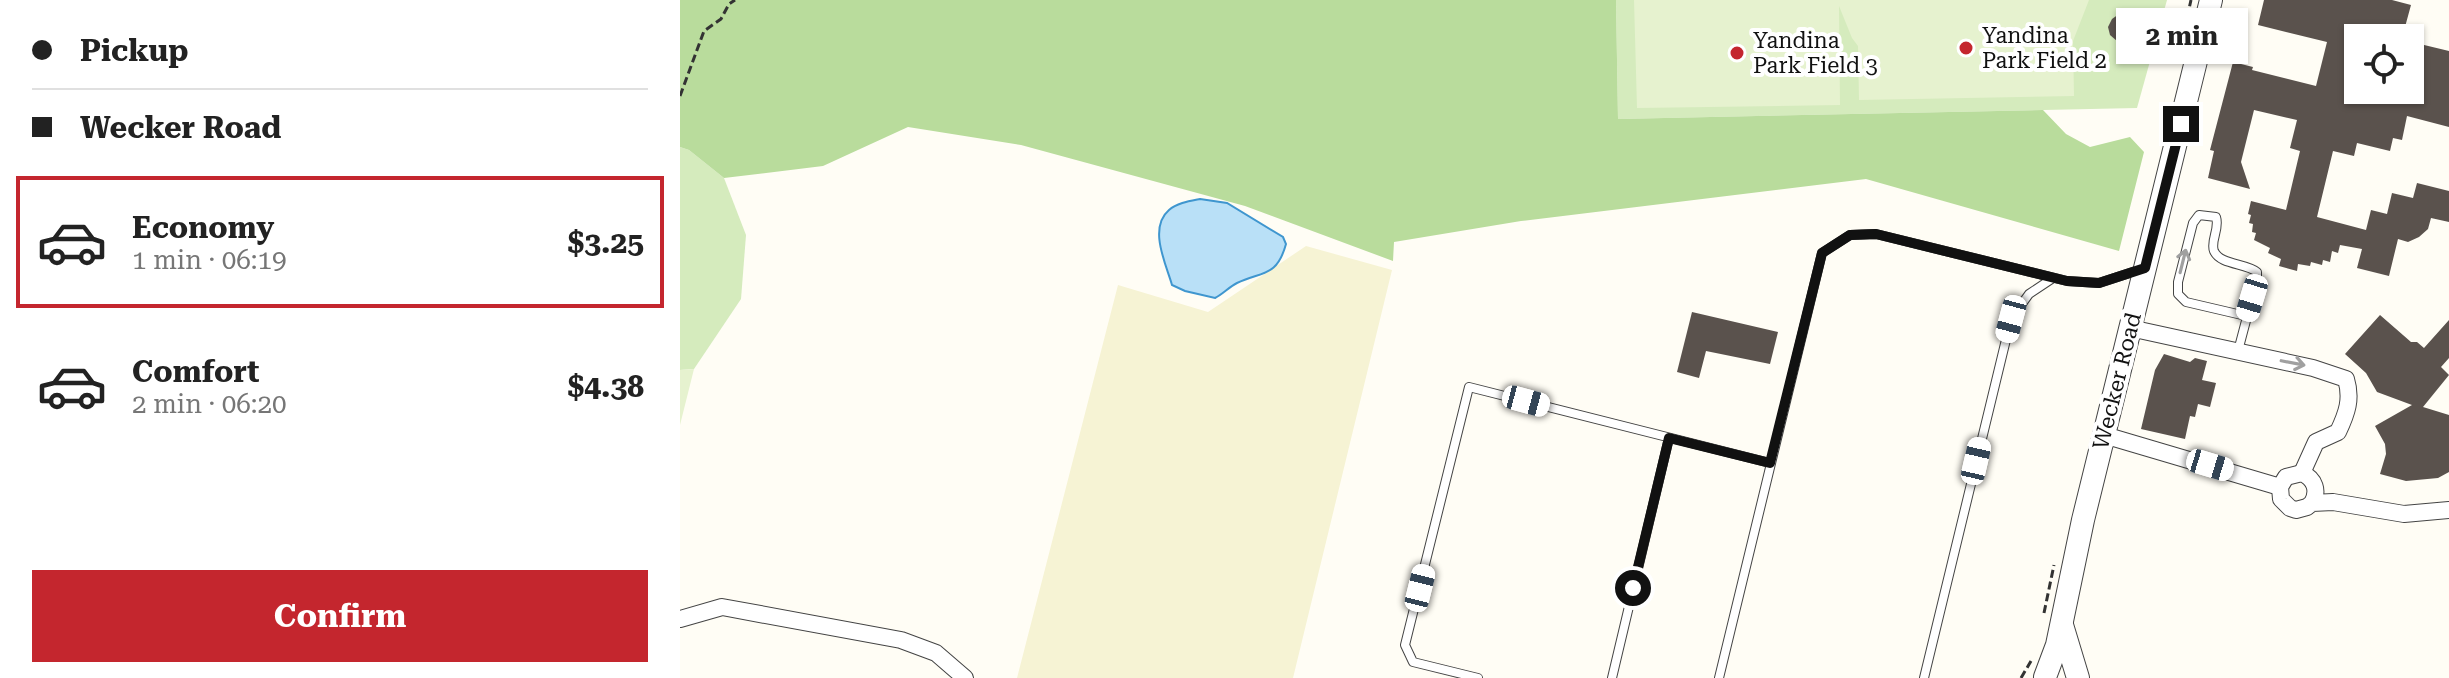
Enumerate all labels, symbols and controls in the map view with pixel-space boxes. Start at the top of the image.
callout: 2 min [2115,8,2247,64]
text: 2 min [2146,21,2218,51]
place label: Yandina Park Field 2 [1982,23,2107,73]
map controls [2344,24,2424,104]
button: locate [2344,24,2424,104]
place label: Yandina Park Field 3 [1753,28,1878,78]
text: Pickup [80,33,188,68]
marker: Yandina Park Field 2 [1957,39,1975,57]
marker: Yandina Park Field 3 [1728,44,1746,62]
route end [2163,106,2199,142]
text: Wecker Road [80,110,281,145]
icon: car [36,206,108,278]
text: Economy [132,210,274,245]
text: $3.25 [567,225,644,260]
text: 1 min · 06:19 [132,245,287,275]
one-way arrow [2177,249,2192,274]
car [2234,272,2270,324]
car [1993,293,2029,345]
street label: Wecker Road [2088,310,2146,452]
icon: car [36,350,108,422]
text: Comfort [132,354,259,389]
one-way arrow [2279,357,2305,372]
text: $4.38 [567,369,644,404]
car [1500,383,1552,419]
text: 2 min · 06:20 [132,389,287,419]
car [1959,435,1993,487]
car [2184,447,2236,483]
car [1403,562,1437,614]
button: Confirm [32,570,648,662]
route start [1615,570,1651,606]

